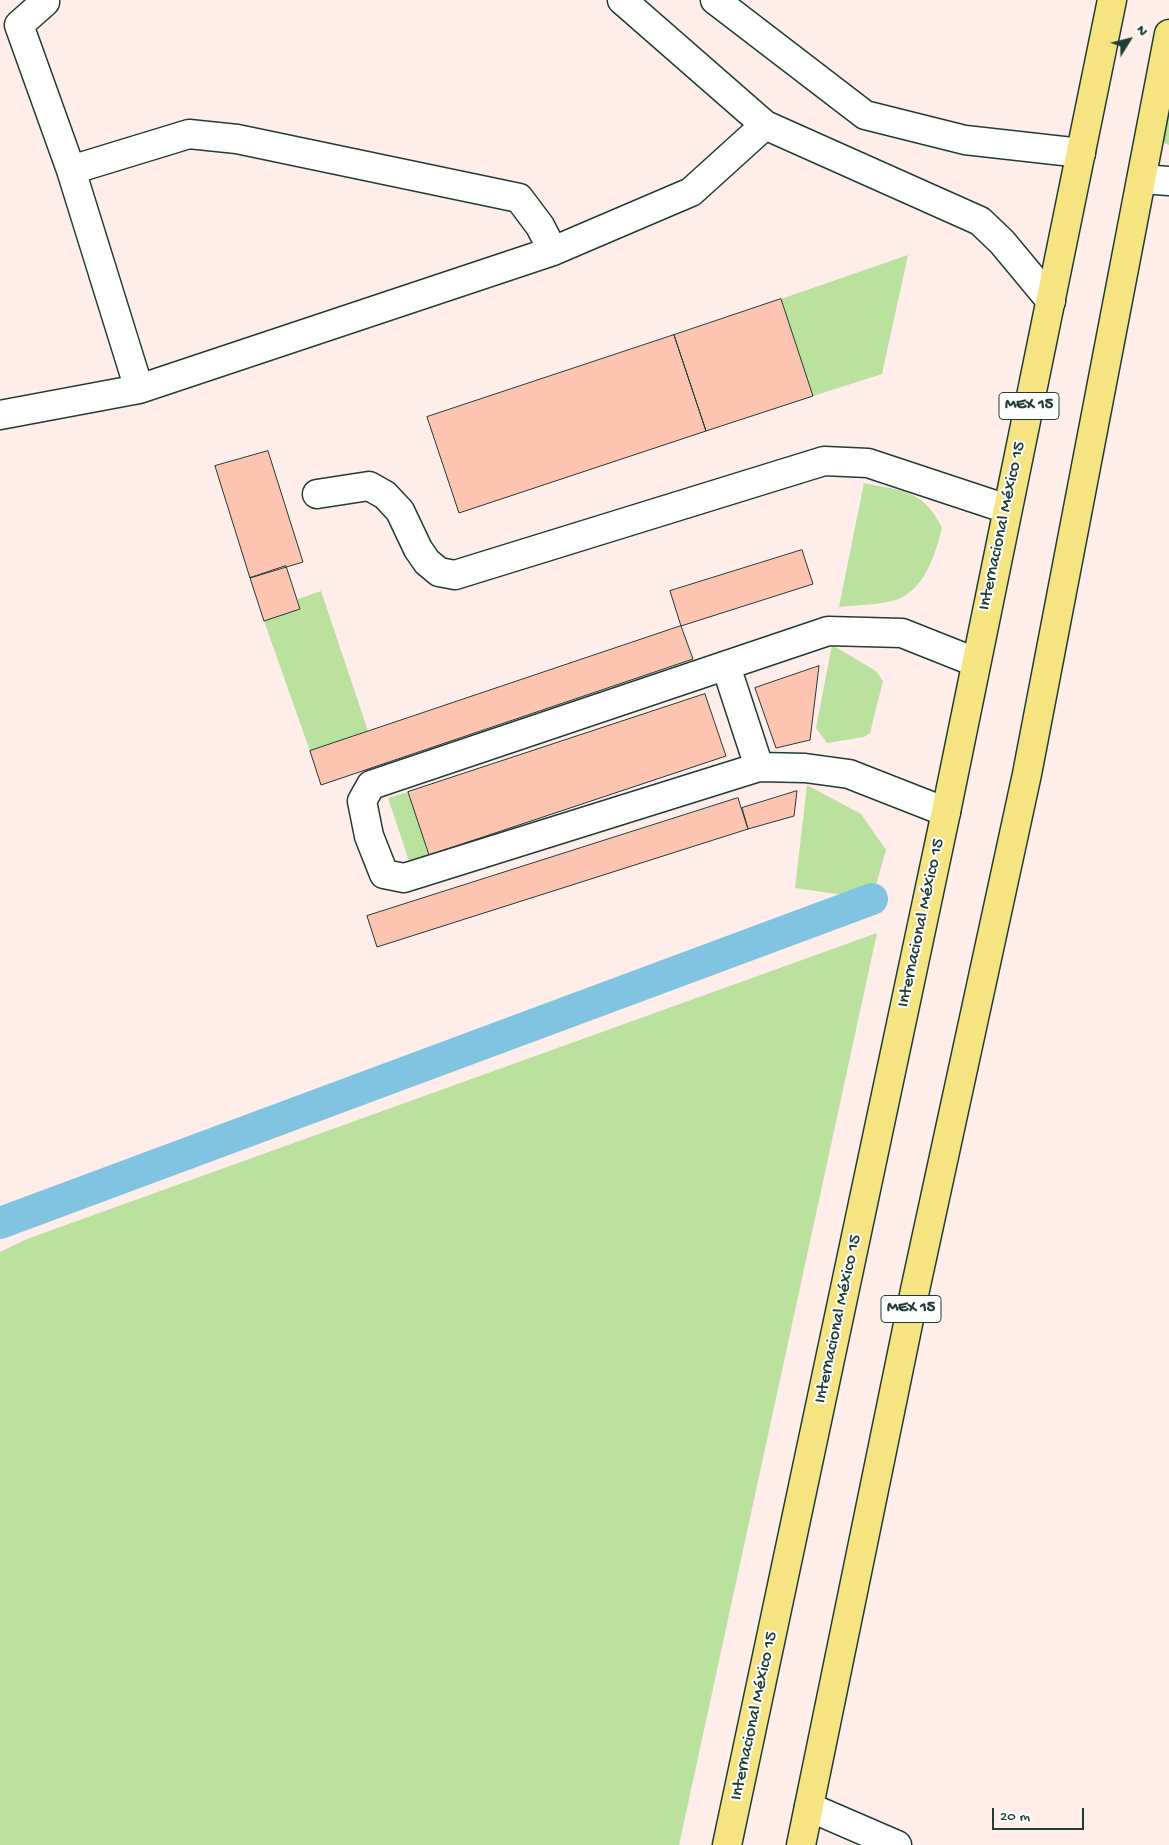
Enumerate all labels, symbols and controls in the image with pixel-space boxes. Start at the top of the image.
north arrow [1104,15,1154,65]
text: N [1132,22,1151,40]
road number: MEX 15 [999,392,1059,420]
street label: Internacional México 15 [975,440,1031,612]
street label: Internacional México 15 [894,837,950,1009]
street label: Internacional México 15 [811,1233,867,1405]
road number: MEX 15 [881,1296,941,1322]
street label: Internacional México 15 [727,1630,783,1802]
scale bar [994,1798,1086,1830]
text: 20 m [1000,1808,1030,1826]

